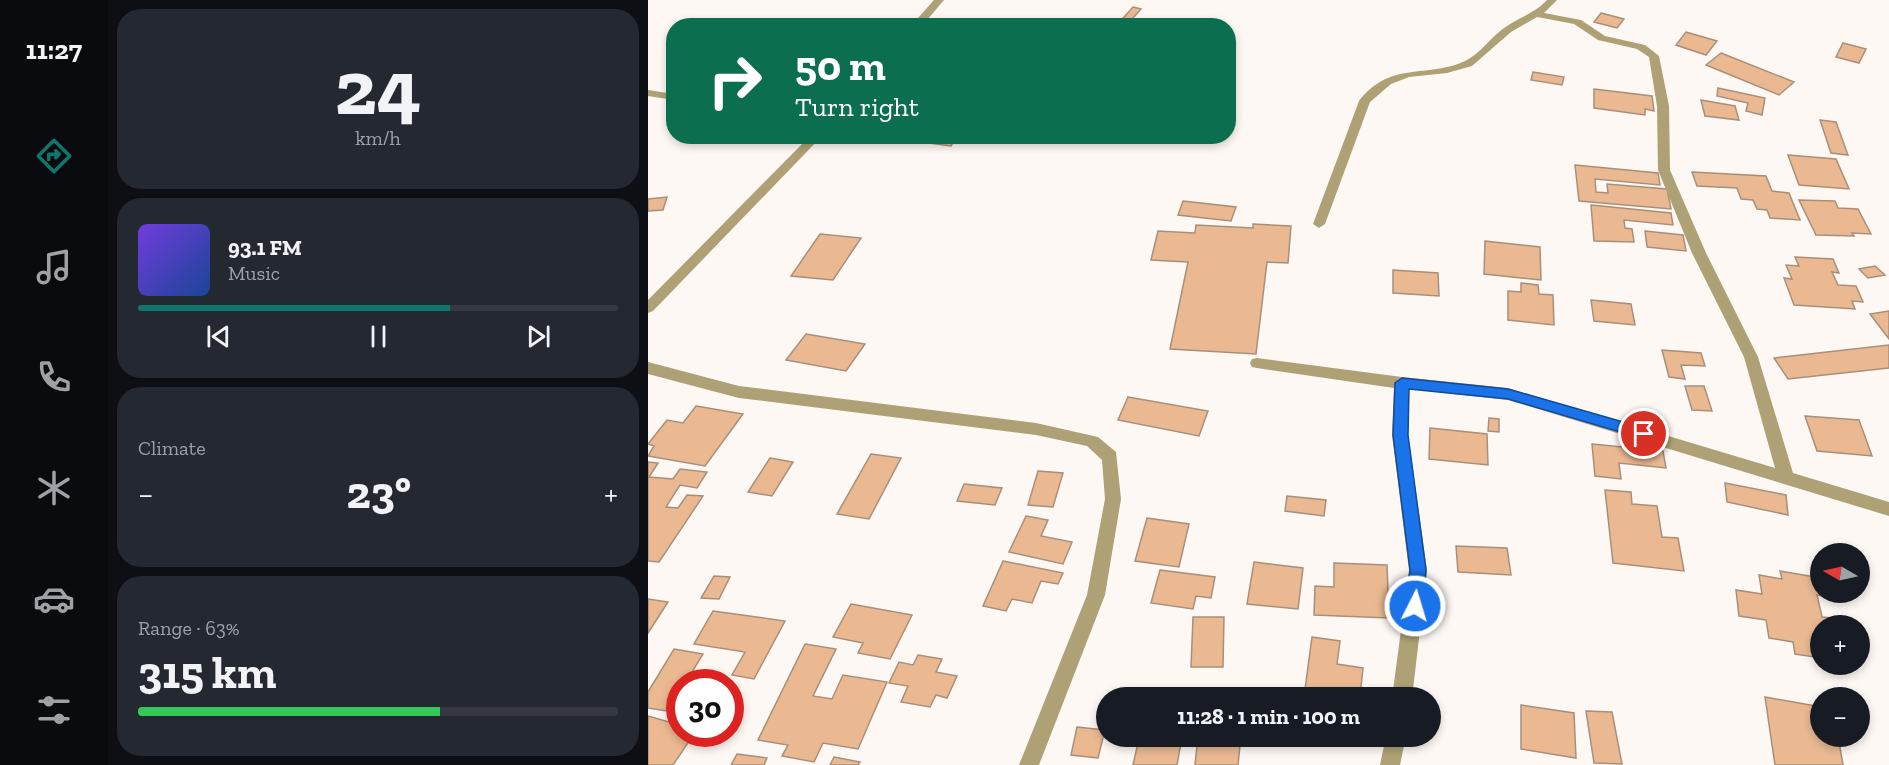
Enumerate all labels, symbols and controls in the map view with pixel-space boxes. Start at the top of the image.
text: 11:27 [26,34,82,66]
text: 24 [335,40,421,134]
text: 50 m [795,40,886,91]
icon: right [696,42,774,120]
text: Turn right [795,91,919,123]
text: km/h [355,126,401,150]
icon: directions [33,135,75,177]
text: 93.1 FM [228,234,302,261]
icon: music [33,246,75,288]
text: Music [228,261,280,285]
icon: previous [202,320,235,353]
icon: pause [362,320,395,353]
icon: next [522,320,555,353]
icon: phone [33,356,75,398]
pin [1618,408,1669,459]
icon: arrive [1627,417,1660,450]
text: Climate [138,436,206,460]
text: 23° [347,466,411,520]
icon: climate [33,467,75,509]
text: − [138,474,153,513]
text: + [604,474,618,513]
north arrow [1810,543,1870,603]
map controls [1810,543,1870,747]
position arrow [1383,574,1447,638]
icon: car [33,578,75,620]
button: + [1810,615,1870,675]
text: Range · 63% [138,616,239,640]
text: 315 km [138,646,276,700]
speed limit sign: 30 [666,669,744,747]
button: − [1810,687,1870,747]
icon: filters [33,689,75,731]
text: 11:28 · 1 min · 100 m [1177,703,1360,730]

